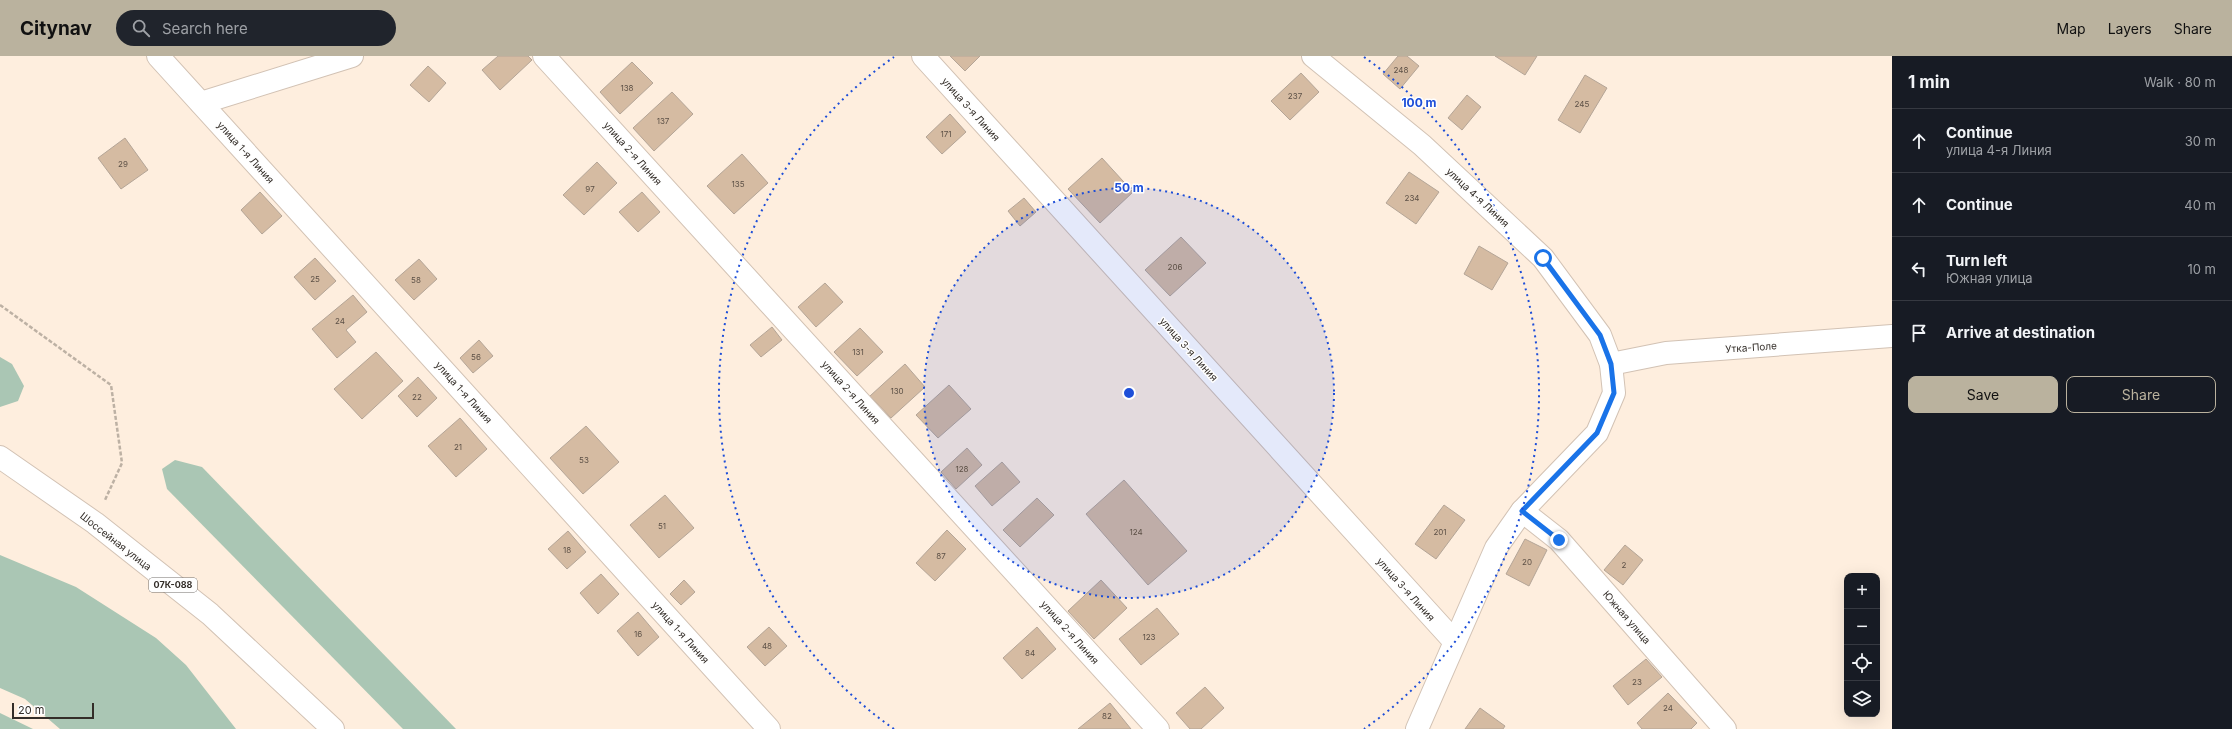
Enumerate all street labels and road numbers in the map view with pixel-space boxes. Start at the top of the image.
street label: улица 3-я Линия [939,75,1003,143]
street label: улица 1-я Линия [215,119,277,185]
street label: улица 2-я Линия [601,119,665,187]
street label: улица 4-я Линия [1444,165,1512,229]
street label: улица 3-я Линия [1157,315,1221,383]
street label: Утка-Поле [1725,339,1777,355]
street label: улица 2-я Линия [819,358,883,426]
street label: улица 1-я Линия [433,359,495,425]
street label: Шоссейная улица [78,509,154,573]
street label: улица 3-я Линия [1374,555,1438,623]
road number: 07К-088 [149,578,197,592]
street label: Южная улица [1601,588,1653,646]
street label: улица 2-я Линия [1038,598,1102,666]
street label: улица 1-я Линия [650,599,712,665]

